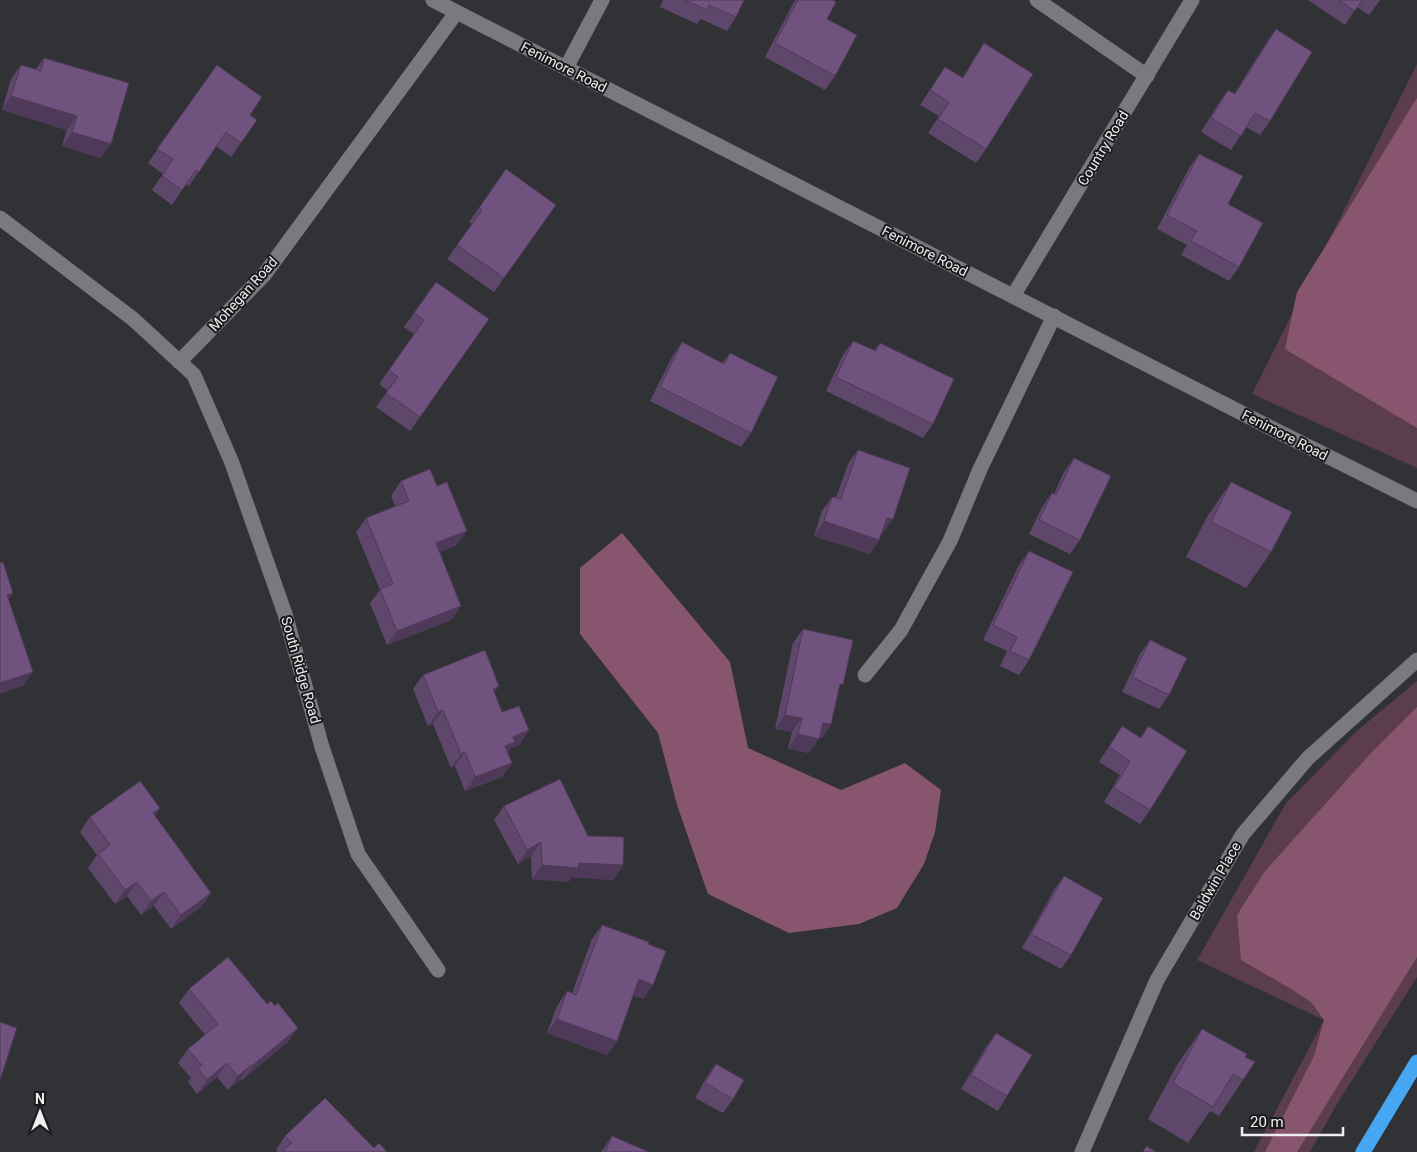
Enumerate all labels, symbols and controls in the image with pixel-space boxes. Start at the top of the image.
street label: Fenimore Road [518,39,610,95]
street label: Country Road [1074,108,1132,188]
street label: Fenimore Road [879,223,971,279]
street label: Mohegan Road [206,254,280,334]
street label: Fenimore Road [1239,407,1331,463]
street label: South Ridge Road [278,615,324,725]
street label: Baldwin Place [1186,839,1244,923]
north arrow [15,1087,65,1137]
text: N [35,1091,45,1107]
scale bar [1242,1104,1343,1136]
text: 20 m [1250,1113,1284,1131]

